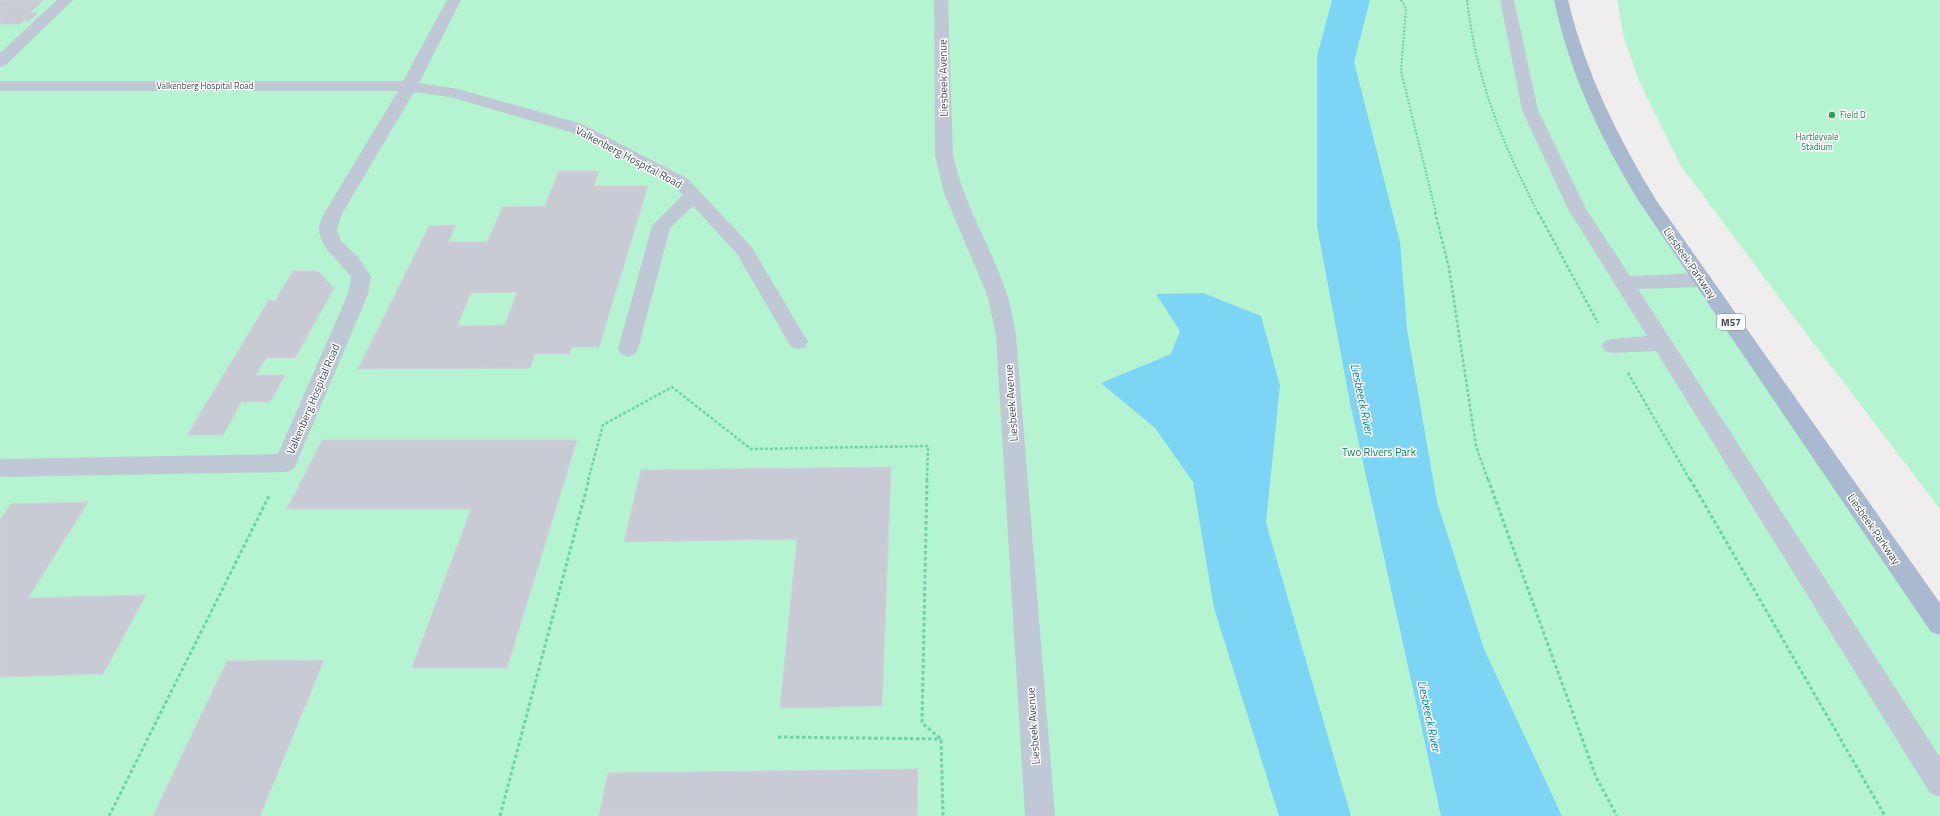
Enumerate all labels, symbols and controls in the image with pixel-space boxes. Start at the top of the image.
street label: Liesbeek Avenue [934,39,952,117]
street label: Valkenberg Hospital Road [157,79,254,92]
place label: Field D [1840,108,1866,121]
marker: Field D [1827,110,1837,120]
street label: Valkenberg Hospital Road [573,122,685,192]
park label: Hartleyvale Stadium [1795,130,1839,153]
street label: Liesbeek Parkway [1660,224,1721,302]
road number: M57 [1717,314,1745,330]
street label: Valkenberg Hospital Road [282,341,344,457]
water label: Liesbeeck River [1346,362,1380,438]
street label: Liesbeek Avenue [1000,363,1022,442]
park label: Two Rivers Park [1342,444,1417,460]
street label: Liesbeek Parkway [1844,490,1905,568]
water label: Liesbeeck River [1413,679,1447,755]
street label: Liesbeek Avenue [1022,686,1044,765]

